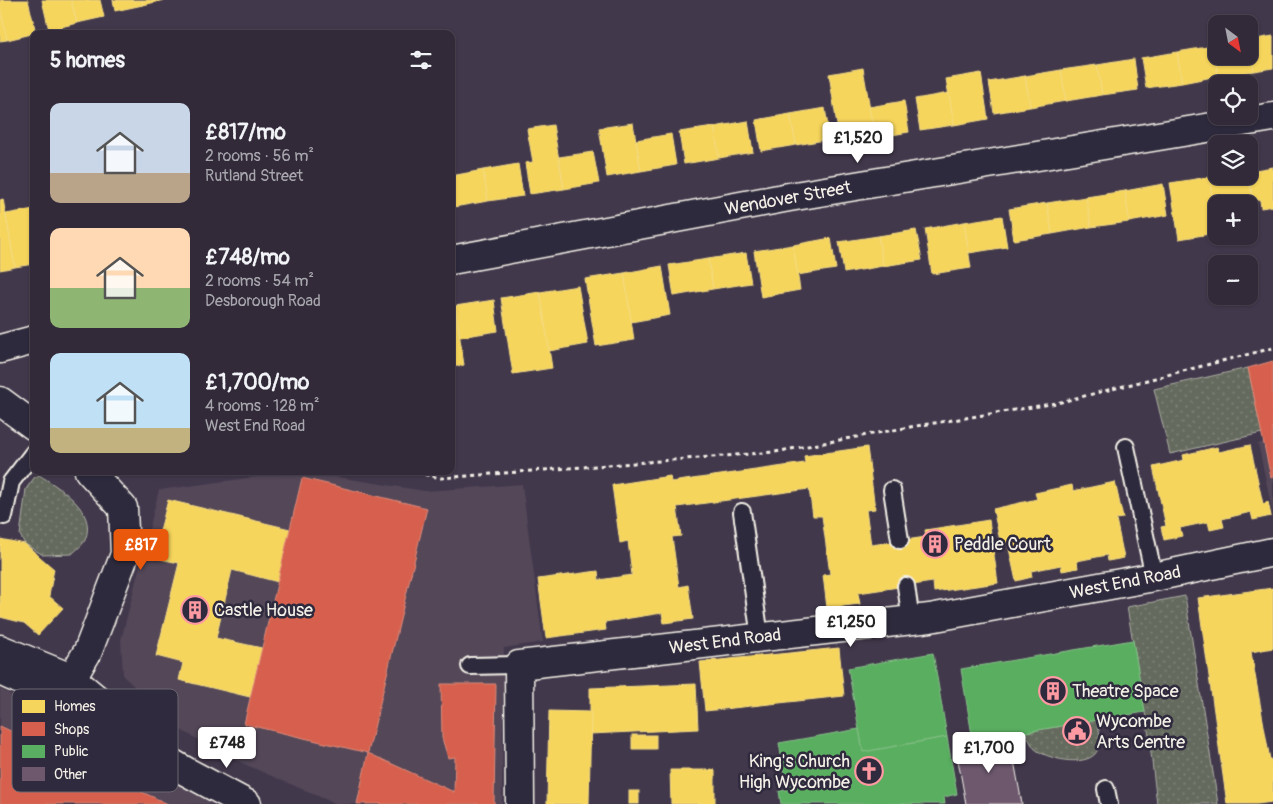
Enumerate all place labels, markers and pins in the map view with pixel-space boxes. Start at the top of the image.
pin: £1,520 [817,121,899,164]
pin: £817 [111,528,171,571]
building icon: Peddle Court [920,529,950,559]
place label: Peddle Court [954,533,1052,556]
building icon: Castle House [180,595,210,625]
place label: Castle House [214,599,313,622]
pin: £1,250 [810,606,892,648]
building icon: Theatre Space [1038,676,1068,706]
place label: Theatre Space [1072,680,1179,703]
place label: Wycombe Arts Centre [1096,710,1185,754]
public building icon: Wycombe Arts Centre [1062,716,1092,746]
pin: £748 [197,726,257,769]
pin: £1,700 [948,732,1030,774]
place label: King's Church High Wycombe [739,750,850,794]
church icon: King's Church High Wycombe [854,756,884,786]

